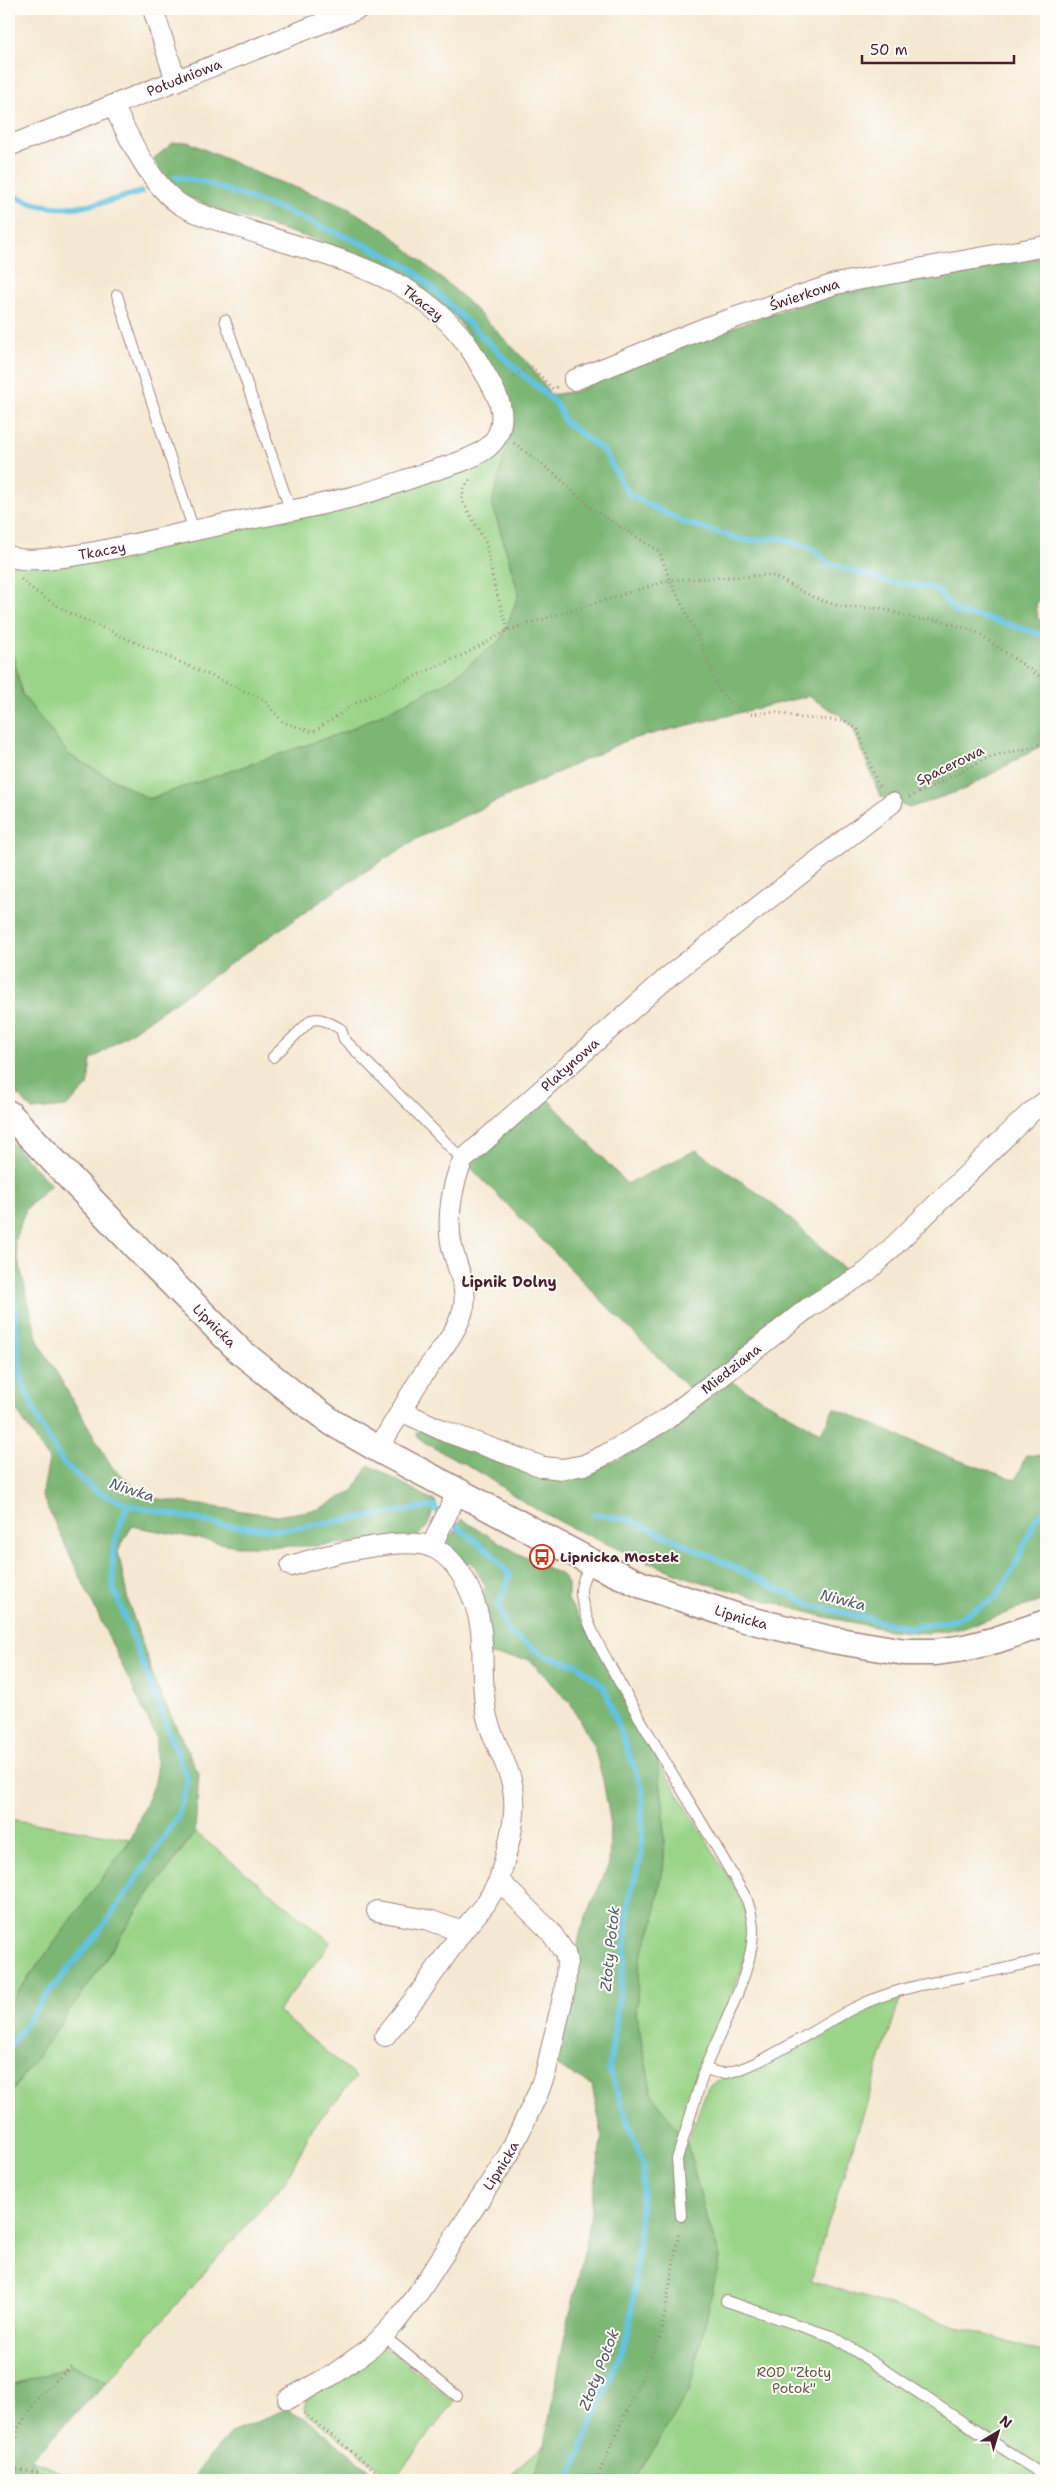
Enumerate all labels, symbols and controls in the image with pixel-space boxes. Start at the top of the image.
scale bar [862,32,1015,64]
text: 50 m [870,40,908,60]
street label: Południowa [144,54,224,100]
street label: Świerkowa [767,274,841,314]
street label: Tkaczy [399,281,447,325]
street label: Tkaczy [77,537,127,564]
street label: Spacerowa [913,741,987,789]
street label: Platynowa [537,1034,603,1095]
district label: Lipnik Dolny [461,1272,557,1292]
street label: Lipnicka [189,1300,240,1351]
street label: Miedziana [697,1339,765,1398]
water label: Niwka [107,1473,157,1507]
bus stop icon: Lipnicka Mostek [529,1544,555,1570]
place label: Lipnicka Mostek [560,1548,679,1566]
water label: Niwka [818,1585,868,1615]
street label: Lipnicka [712,1601,770,1633]
water label: Złoty Potok [596,1905,624,1993]
street label: Lipnicka [479,2138,523,2194]
water label: Złoty Potok [574,2326,624,2414]
park label: ROD "Złoty Potok" [757,2363,831,2397]
north arrow [972,2406,1022,2456]
text: N [996,2411,1016,2432]

